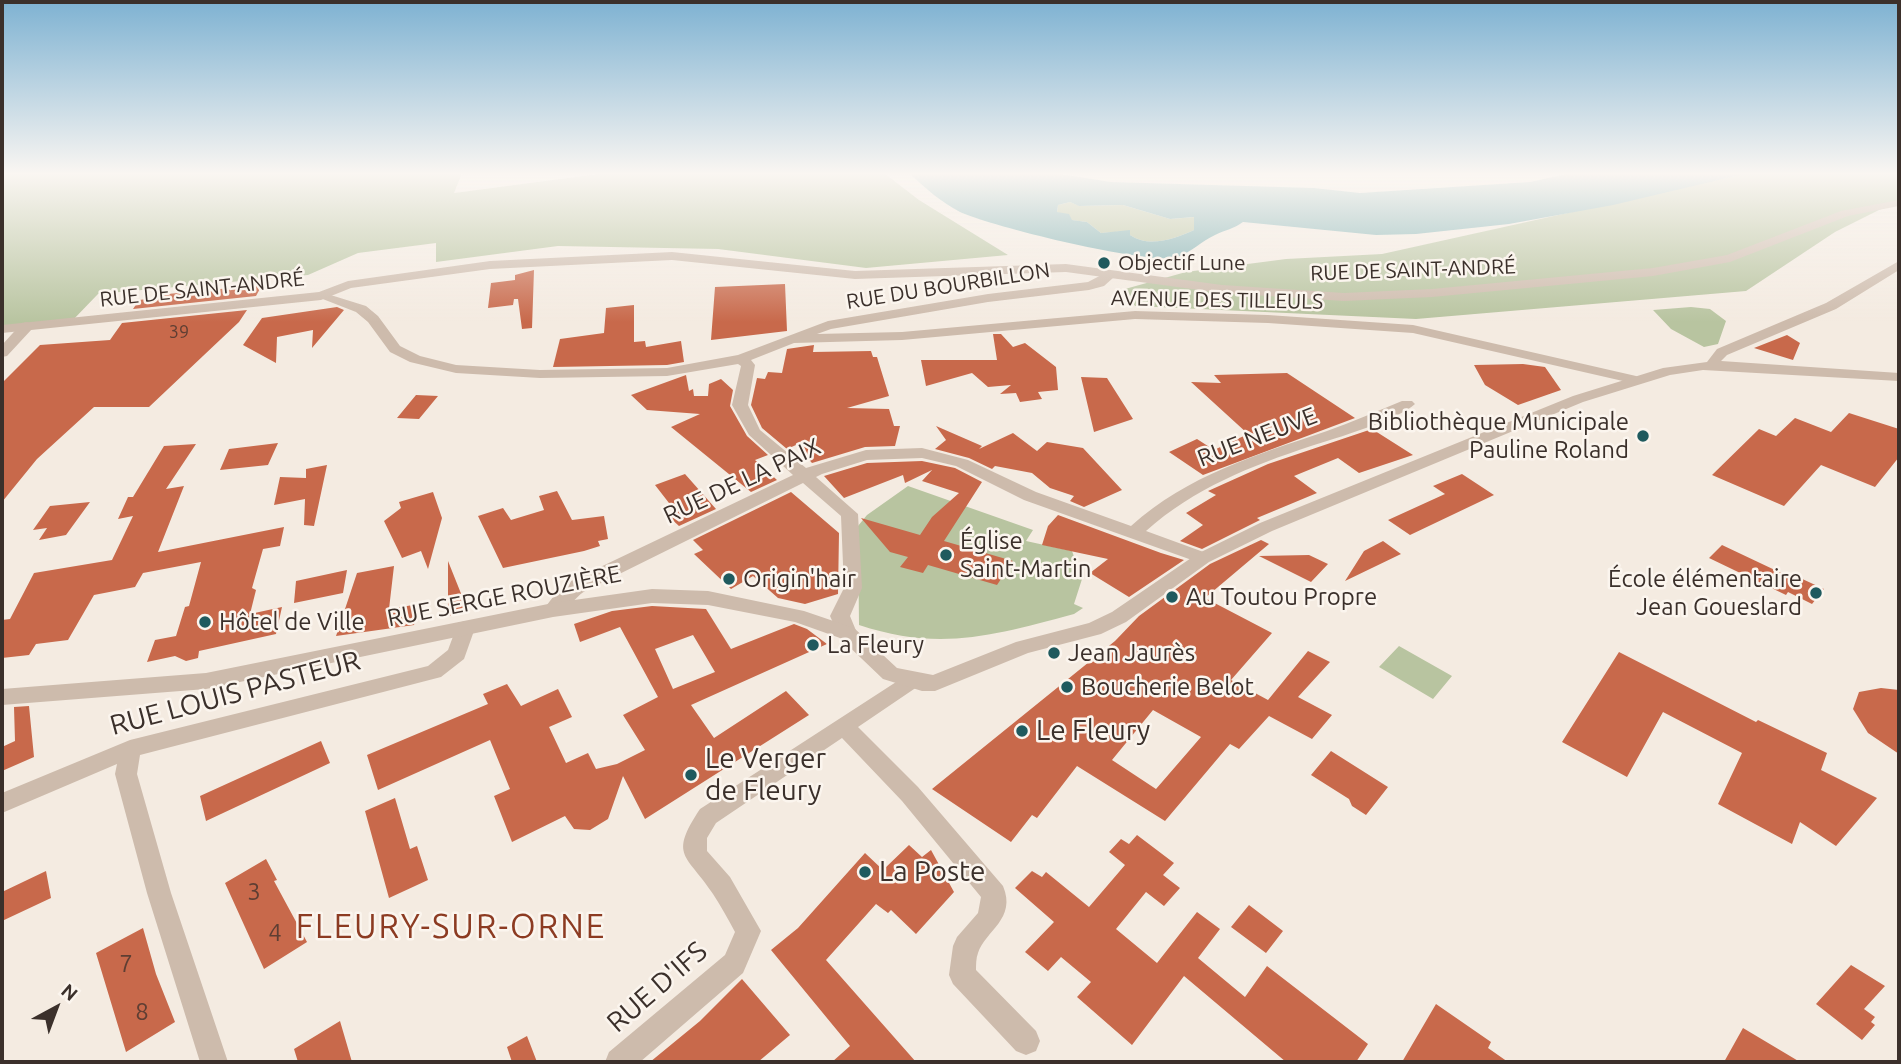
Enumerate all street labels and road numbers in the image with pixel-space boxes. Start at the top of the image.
street label: RUE DE SAINT-ANDRÉ [1310,254,1516,286]
street label: RUE DU BOURBILLON [844,257,1052,315]
street label: RUE DE SAINT-ANDRÉ [98,266,306,312]
street label: AVENUE DES TILLEULS [1111,286,1323,314]
street label: RUE NEUVE [1193,401,1321,473]
street label: RUE DE LA PAIX [659,432,825,530]
street label: RUE SERGE ROUZIÈRE [385,559,623,633]
street label: RUE LOUIS PASTEUR [106,643,364,743]
street label: RUE D'IFS [600,934,714,1040]

